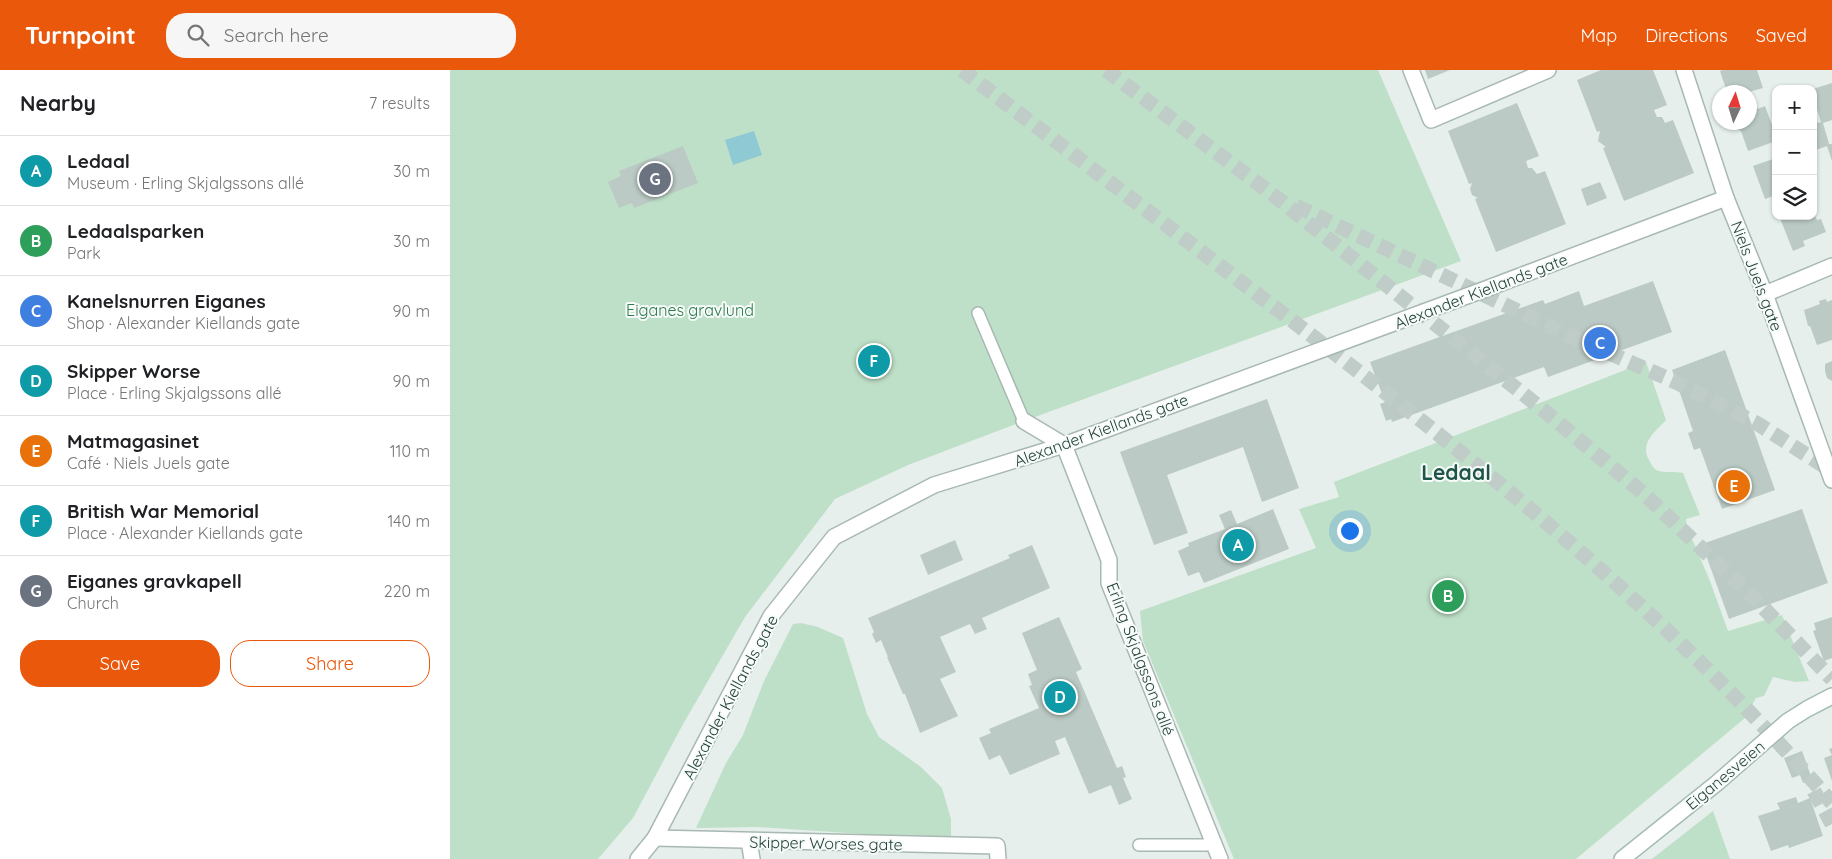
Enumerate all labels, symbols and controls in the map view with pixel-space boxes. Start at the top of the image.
search box [166,13,516,58]
text: Turnpoint [25,20,136,50]
icon: search [184,21,212,49]
text: Search here [224,23,329,47]
text: Map [1580,24,1617,47]
text: Directions [1645,24,1728,47]
text: Saved [1756,24,1807,47]
north arrow [1712,85,1757,130]
map controls [1772,85,1817,220]
button: + [1772,85,1817,130]
text: Nearby [20,90,96,116]
text: 7 results [369,93,430,113]
button: − [1772,130,1817,175]
text: Ledaal [67,149,130,173]
pin: G [639,160,671,198]
text: A [31,161,41,181]
text: 30 m [393,161,430,181]
text: Museum · Erling Skjalgssons allé [67,173,304,193]
button: layers [1772,175,1817,220]
street label: Niels Juels gate [1727,218,1787,334]
text: Ledaalsparken [67,219,204,243]
text: B [31,231,41,251]
text: 30 m [393,231,430,251]
text: Park [67,243,101,263]
street label: Alexander Kiellands gate [1392,249,1570,333]
text: Kanelsnurren Eiganes [67,289,266,313]
park label: Eiganes gravlund [626,300,754,320]
text: C [31,301,41,321]
text: 90 m [393,301,430,321]
text: Shop · Alexander Kiellands gate [67,313,300,333]
pin: C [1584,324,1616,362]
pin: F [858,342,890,380]
text: Skipper Worse [67,359,200,383]
text: D [30,371,42,391]
text: 90 m [393,371,430,391]
text: Place · Erling Skjalgssons allé [67,383,282,403]
street label: Alexander Kiellands gate [1011,389,1191,471]
text: Matmagasinet [67,429,200,453]
text: E [31,441,41,461]
text: 110 m [390,441,430,461]
text: Café · Niels Juels gate [67,453,230,473]
district label: Ledaal [1421,459,1491,485]
pin: E [1718,467,1750,505]
text: British War Memorial [67,499,259,523]
text: F [32,511,41,531]
text: 140 m [387,511,430,531]
your location [1337,518,1363,544]
text: Place · Alexander Kiellands gate [67,523,303,543]
pin: A [1222,526,1254,564]
text: Eiganes gravkapell [67,569,242,593]
pin: B [1432,577,1464,615]
street label: Erling Skjalgssons allé [1103,580,1179,738]
text: G [30,581,42,601]
text: 220 m [384,581,430,601]
text: Church [67,593,119,613]
street label: Alexander Kiellands gate [678,611,782,783]
button: Save [20,640,220,687]
button: Share [230,640,430,687]
pin: D [1044,678,1076,716]
street label: Eiganesveien [1681,736,1769,814]
street label: Skipper Worses gate [749,832,903,854]

